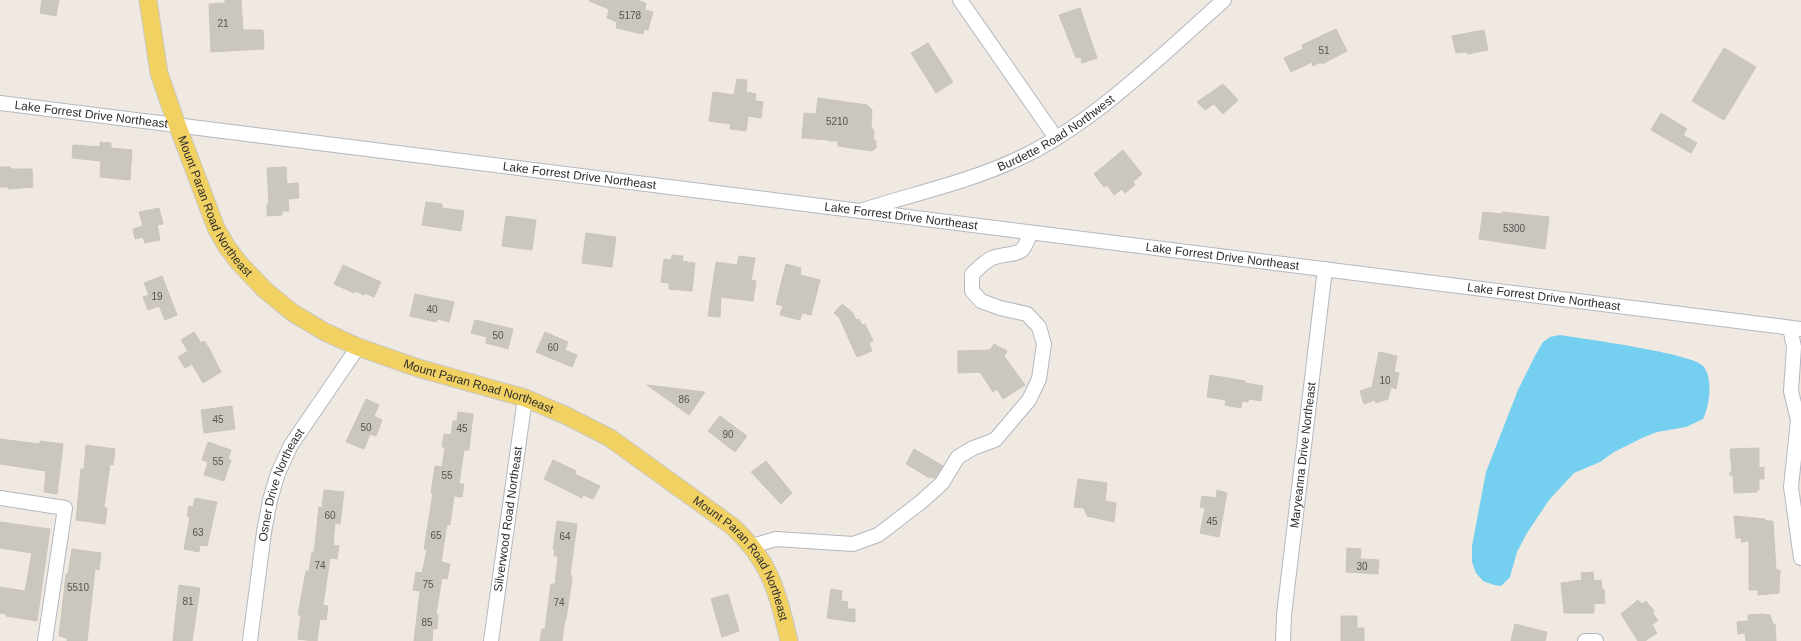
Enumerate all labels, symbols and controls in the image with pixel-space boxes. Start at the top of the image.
house number: 5178 [619,10,642,21]
house number: 21 [217,18,229,29]
house number: 51 [1318,45,1330,56]
street label: Burdette Road Northwest [995,92,1118,174]
street label: Lake Forrest Drive Northeast [14,98,169,131]
house number: 5210 [826,116,849,127]
street label: Mount Paran Road Northeast [175,134,256,280]
street label: Lake Forrest Drive Northeast [502,159,658,192]
street label: Lake Forrest Drive Northeast [824,200,979,233]
house number: 5300 [1503,223,1526,234]
street label: Lake Forrest Drive Northeast [1145,240,1300,273]
street label: Lake Forrest Drive Northeast [1466,280,1622,313]
house number: 19 [151,291,163,302]
house number: 40 [426,304,438,315]
house number: 50 [492,330,504,341]
house number: 60 [547,342,559,353]
street label: Mount Paran Road Northeast [402,356,556,417]
house number: 10 [1379,375,1391,386]
street label: Maryeanna Drive Northeast [1287,381,1319,529]
house number: 86 [678,394,690,405]
house number: 45 [212,414,224,425]
house number: 50 [360,422,372,433]
house number: 45 [456,423,468,434]
street label: Osner Drive Northeast [256,425,307,542]
house number: 90 [722,429,734,440]
street label: Silverwood Road Northeast [491,445,525,593]
house number: 55 [212,456,224,467]
house number: 55 [441,470,453,481]
street label: Mount Paran Road Northeast [690,493,791,623]
house number: 60 [324,510,336,521]
house number: 45 [1206,516,1218,527]
house number: 63 [192,527,204,538]
house number: 65 [430,530,442,541]
house number: 64 [559,531,571,542]
house number: 74 [314,560,326,571]
house number: 30 [1356,561,1368,572]
house number: 75 [422,579,434,590]
house number: 5510 [67,582,90,593]
house number: 81 [182,596,194,607]
house number: 74 [553,597,565,608]
house number: 85 [421,617,433,628]

